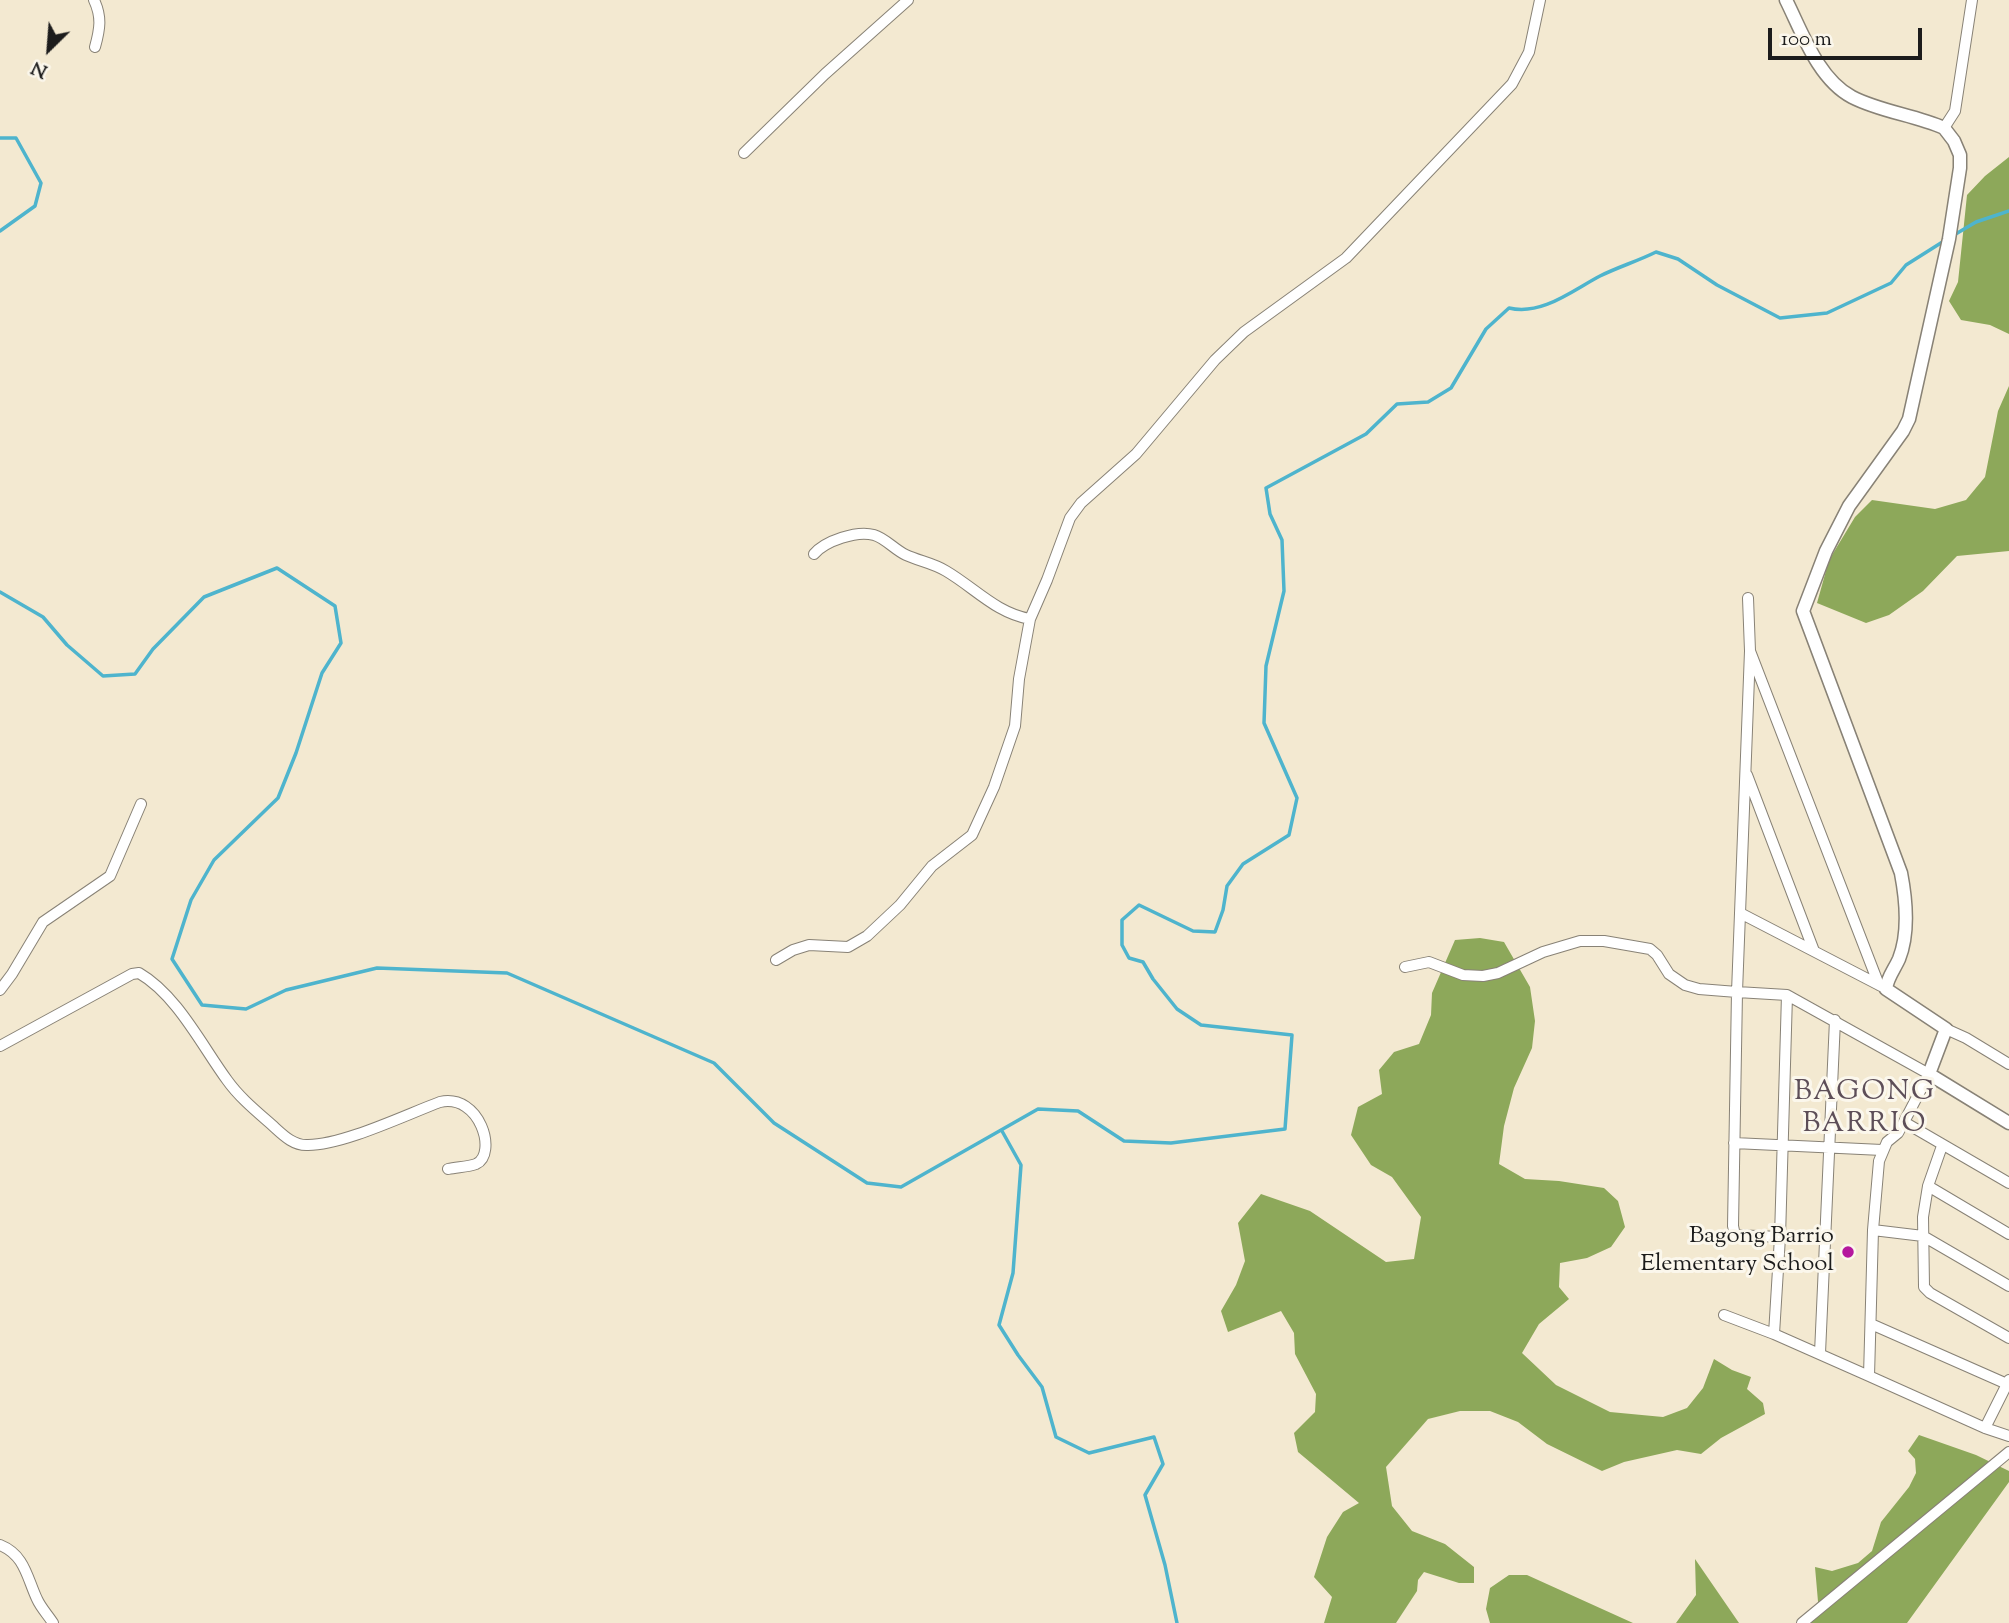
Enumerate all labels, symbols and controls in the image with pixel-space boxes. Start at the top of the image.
north arrow [14,14,84,84]
scale bar [1771,14,1925,58]
text: 100 m [1781,25,1832,55]
text: N [27,53,53,84]
district label: BAGONG BARRIO [1795,1077,1935,1143]
place label: Bagong Barrio Elementary School [1640,1224,1834,1280]
marker: Bagong Barrio Elementary School [1840,1244,1856,1260]

